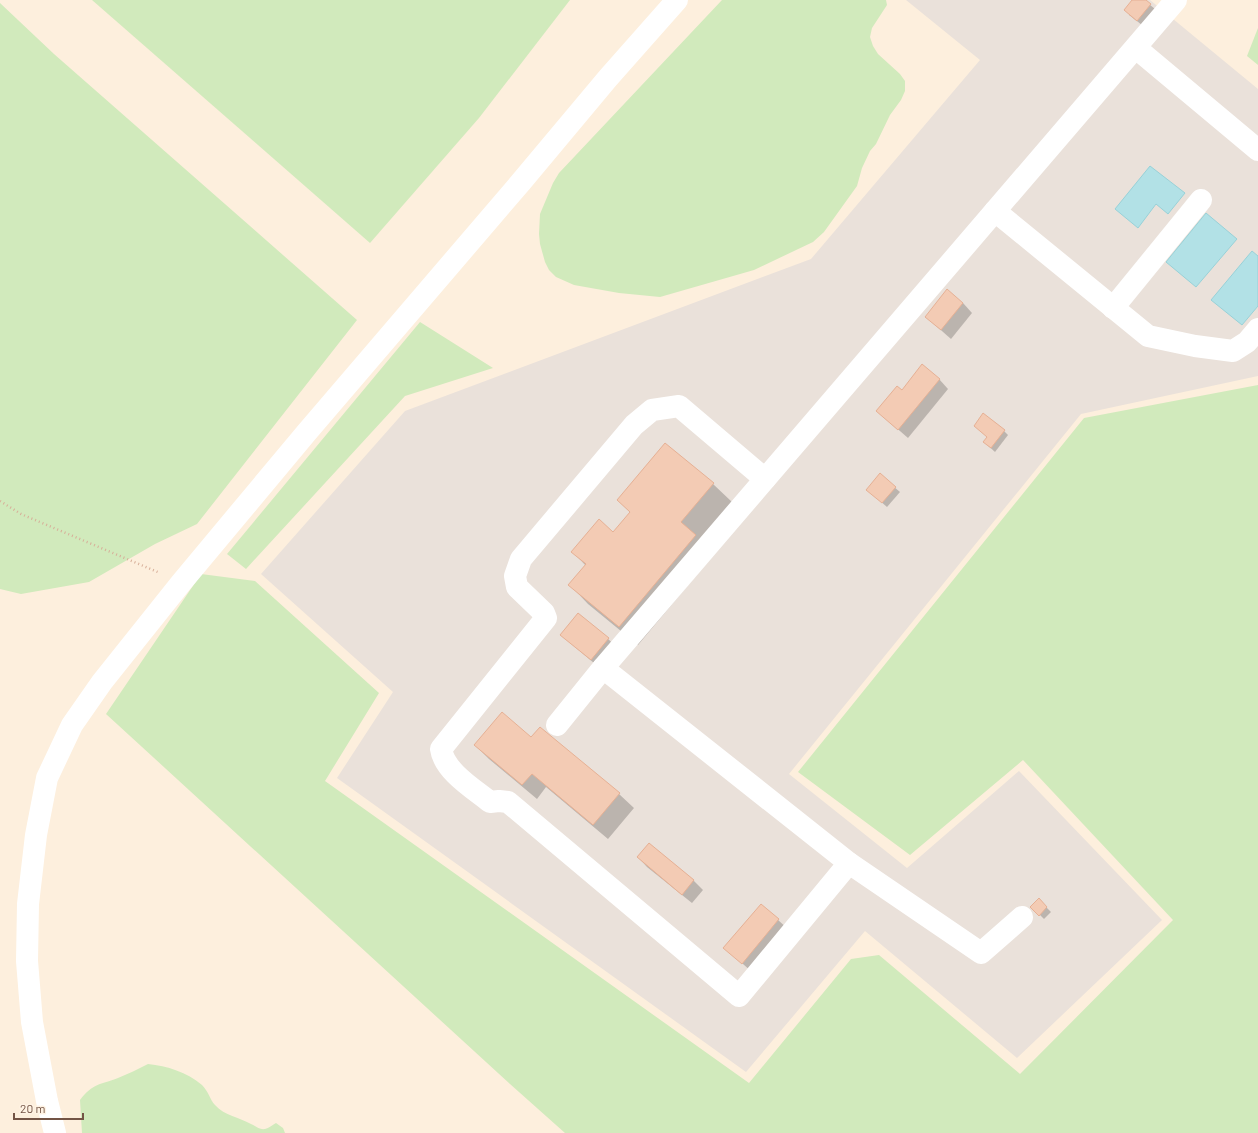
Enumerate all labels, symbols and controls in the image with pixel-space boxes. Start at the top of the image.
scale bar [14,1095,83,1121]
text: 20 m [20,1101,46,1115]

